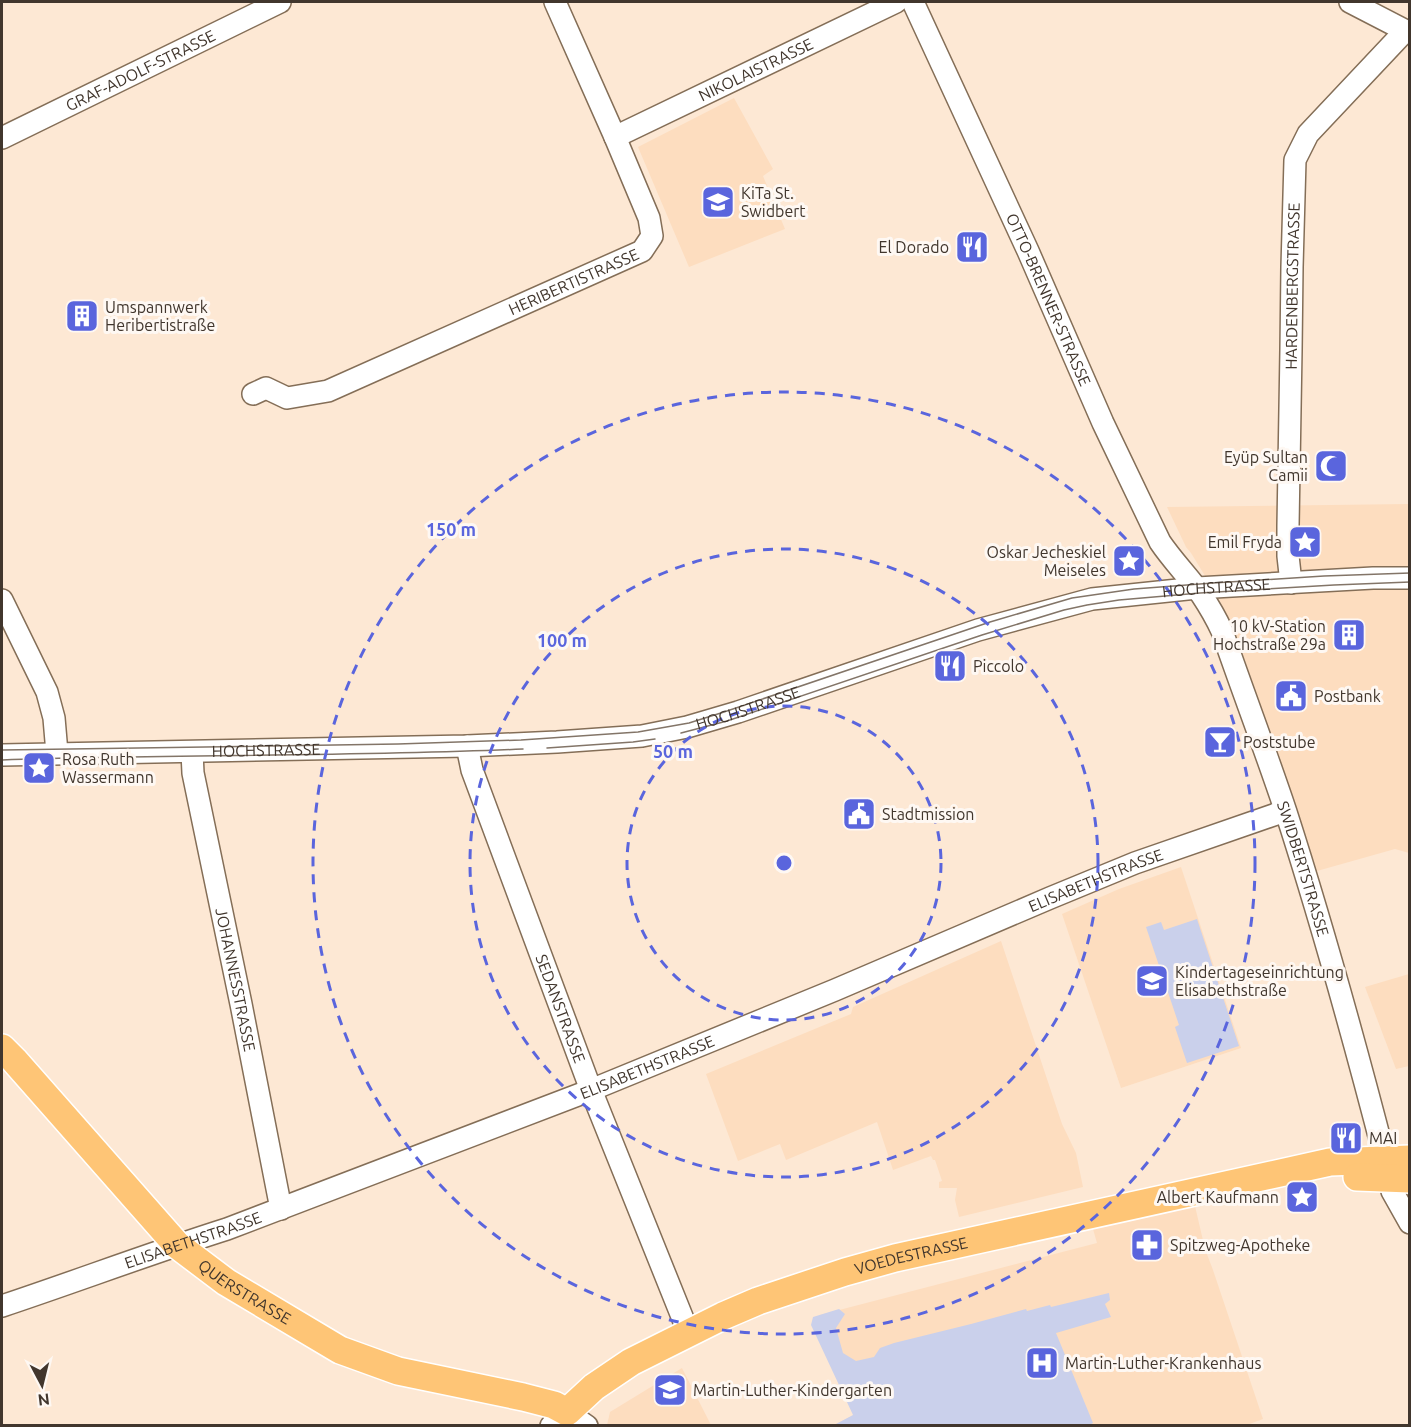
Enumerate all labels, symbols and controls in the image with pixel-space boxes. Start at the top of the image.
street label: GRAF-ADOLF-STRASSE [63,26,218,114]
street label: NIKOLAISTRASSE [696,34,816,105]
school or university icon: KiTa St. Swidbert [700,184,736,220]
place label: KiTa St. Swidbert [741,184,806,220]
street label: HARDENBERGSTRASSE [1282,202,1303,370]
street label: OTTO-BRENNER-STRASSE [1003,210,1095,389]
restaurant icon: El Dorado [954,229,990,265]
place label: El Dorado [879,238,949,256]
street label: HERIBERTISTRASSE [506,245,641,318]
building icon: Umspannwerk Heribertistraße [64,298,100,334]
place label: Umspannwerk Heribertistraße [105,298,215,334]
place label: Eyüp Sultan Camii [1224,448,1308,484]
mosque icon: Eyüp Sultan Camii [1313,448,1349,484]
text: 150 m [426,519,476,539]
place icon: Emil Fryda [1287,524,1323,560]
place label: Emil Fryda [1208,533,1282,551]
place label: Oskar Jecheskiel Meiseles [987,543,1106,579]
place icon: Oskar Jecheskiel Meiseles [1111,543,1147,579]
street label: HOCHSTRASSE [1161,575,1271,601]
place label: 10 kV-Station Hochstraße 29a [1213,617,1326,653]
building icon: 10 kV-Station Hochstraße 29a [1331,617,1367,653]
text: 100 m [537,630,587,650]
restaurant icon: Piccolo [932,648,968,684]
place label: Piccolo [973,657,1024,675]
public building icon: Postbank [1273,678,1309,714]
street label: HOCHSTRASSE [693,682,802,733]
place label: Postbank [1314,687,1381,705]
bar icon: Poststube [1202,724,1238,760]
place label: Poststube [1243,733,1316,751]
street label: HOCHSTRASSE [211,740,320,760]
text: 50 m [653,741,693,761]
place icon: Rosa Ruth Wassermann [21,750,57,786]
place label: Rosa Ruth Wassermann [62,750,154,786]
public building icon: Stadtmission [841,796,877,832]
street label: SWIDBERTSTRASSE [1274,799,1333,939]
place label: Stadtmission [882,805,974,823]
street label: ELISABETHSTRASSE [1026,845,1165,915]
centre of rings [774,853,794,873]
street label: JOHANNESSTRASSE [212,906,259,1053]
street label: SEDANSTRASSE [532,952,589,1065]
school or university icon: Kindertageseinrichtung Elisabethstraße [1134,963,1170,999]
place label: Kindertageseinrichtung Elisabethstraße [1175,963,1344,999]
street label: ELISABETHSTRASSE [577,1032,717,1102]
restaurant icon: MAI [1328,1120,1364,1156]
place label: MAI [1369,1129,1397,1147]
place icon: Albert Kaufmann [1284,1179,1320,1215]
place label: Albert Kaufmann [1157,1188,1279,1206]
street label: ELISABETHSTRASSE [122,1208,264,1272]
pharmacy icon: Spitzweg-Apotheke [1129,1227,1165,1263]
street label: VOEDESTRASSE [852,1233,969,1278]
place label: Spitzweg-Apotheke [1170,1236,1310,1254]
street label: QUERSTRASSE [195,1255,294,1328]
hospital icon: Martin-Luther-Krankenhaus [1024,1345,1060,1381]
place label: Martin-Luther-Krankenhaus [1065,1354,1261,1372]
north arrow [12,1355,72,1415]
school or university icon: Martin-Luther-Kindergarten [652,1372,688,1408]
place label: Martin-Luther-Kindergarten [693,1381,892,1399]
text: N [37,1390,51,1410]

